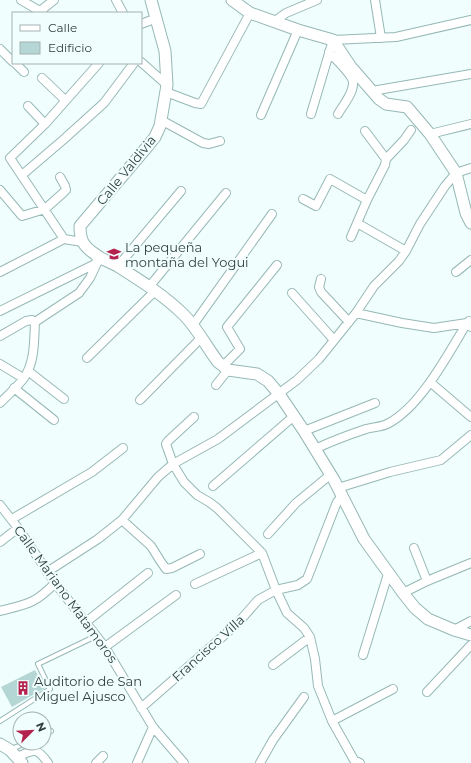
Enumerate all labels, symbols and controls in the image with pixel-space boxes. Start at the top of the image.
legend [12,12,142,64]
text: Calle [48,20,77,35]
text: Edificio [48,40,92,55]
street label: Calle Valdivia [93,132,159,208]
place label: La pequeña montaña del Yogui [125,239,249,270]
school or university icon: La pequeña montaña del Yogui [106,246,122,262]
street label: Calle Mariano Matamoros [11,522,121,666]
street label: Francisco Villa [168,611,248,685]
place label: Auditorio de San Miguel Ajusco [34,673,142,704]
building icon: Auditorio de San Miguel Ajusco [15,680,31,696]
north arrow [12,711,52,751]
text: N [33,720,49,734]

